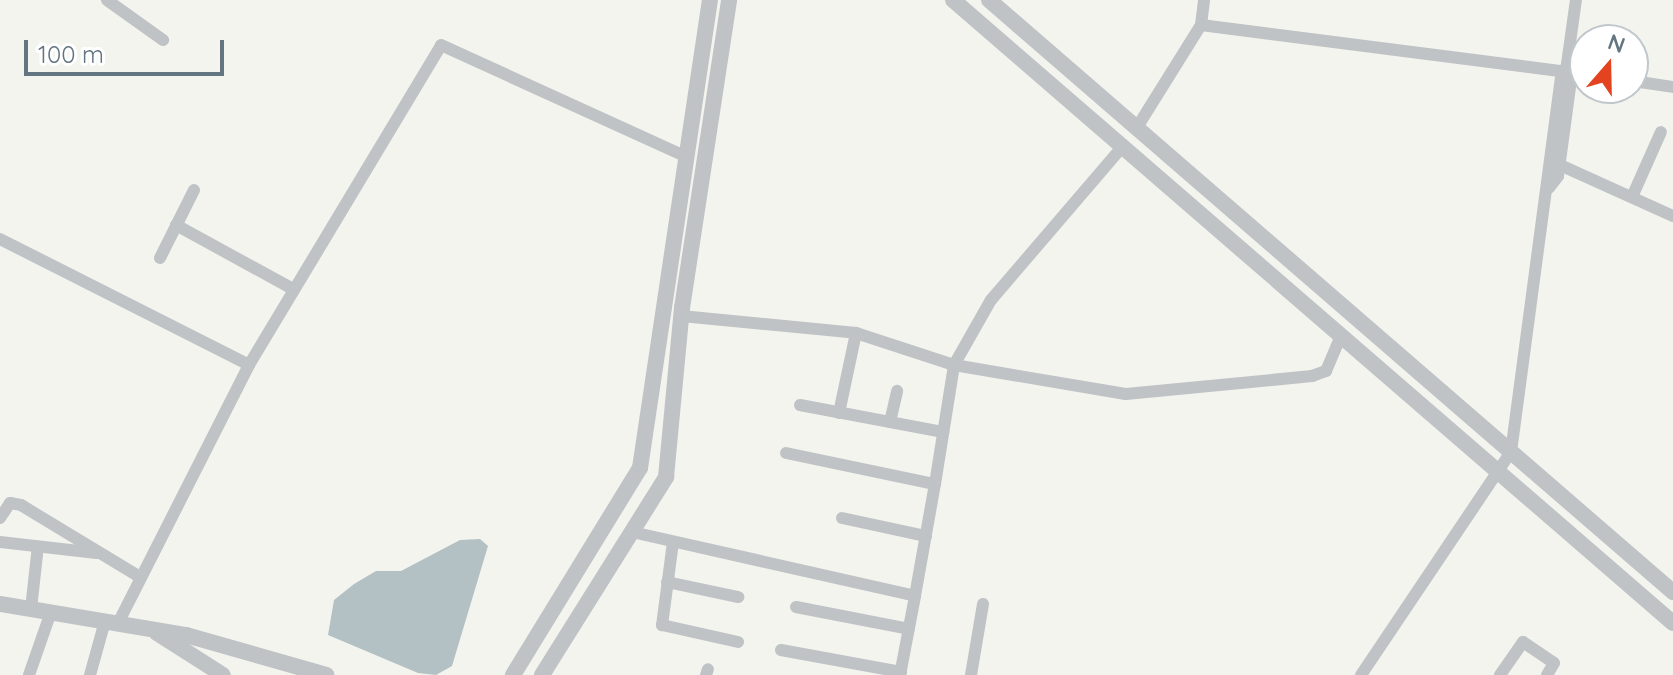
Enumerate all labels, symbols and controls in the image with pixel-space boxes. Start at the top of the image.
scale bar [28,24,228,74]
north arrow [1569,24,1649,104]
text: N [1604,27,1629,59]
text: 100 m [38,39,104,69]

